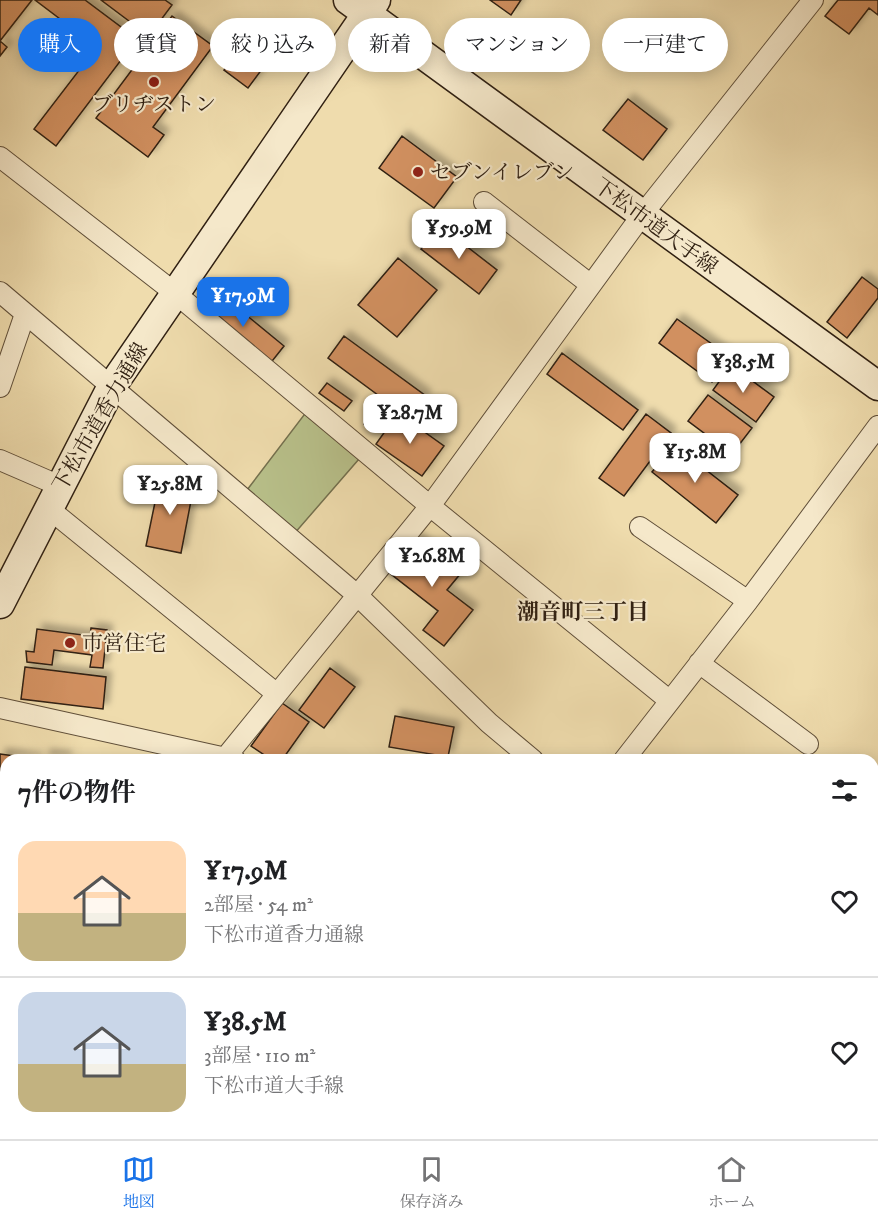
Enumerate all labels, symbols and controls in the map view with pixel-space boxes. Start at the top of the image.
chip: 購入 [18,18,102,72]
chip: 賃貸 [114,18,198,72]
chip: 絞り込み [210,18,336,72]
chip: 新着 [348,18,432,72]
chip: マンション [444,18,590,72]
chip: 一戸建て [602,18,728,72]
marker: ブリヂストン [147,75,161,89]
place label: ブリヂストン [92,92,216,118]
place label: セブンイレブン [430,160,574,186]
marker: セブンイレブン [411,165,425,179]
street label: 下松市道大手線 [588,173,723,281]
pin: ¥59.9M [410,209,508,260]
text: ¥59.9M [426,216,492,241]
pin: ¥17.9M [194,277,292,328]
text: ¥17.9M [211,284,275,309]
street label: 下松市道香力通線 [48,338,154,497]
pin: ¥38.5M [694,343,792,394]
text: ¥38.5M [711,350,775,375]
pin: ¥28.7M [361,394,459,445]
text: ¥28.7M [377,401,443,426]
pin: ¥15.8M [646,433,744,484]
text: ¥15.8M [664,440,727,465]
pin: ¥25.8M [121,465,219,516]
text: ¥25.8M [137,472,203,497]
pin: ¥26.8M [383,537,481,588]
text: ¥26.8M [399,544,465,569]
district label: 潮音町三丁目 [517,599,649,626]
place label: 市営住宅 [82,631,166,657]
marker: 市営住宅 [63,636,77,650]
icon: filters [828,774,861,807]
text: 7件の物件 [18,777,136,810]
text: ¥17.9M [204,855,287,888]
icon: home [66,865,138,937]
icon: heart [828,885,861,918]
text: 2部屋 · 54 m² [204,893,313,918]
text: 下松市道香力通線 [204,923,364,948]
text: ¥38.5M [204,1006,287,1039]
icon: home [66,1016,138,1088]
icon: heart [828,1036,861,1069]
text: 3部屋 · 110 m² [204,1044,315,1069]
text: 下松市道大手線 [204,1074,344,1099]
tab: 地図 [122,1153,155,1212]
tab: 保存済み [399,1153,463,1212]
tab: ホーム [708,1153,756,1212]

